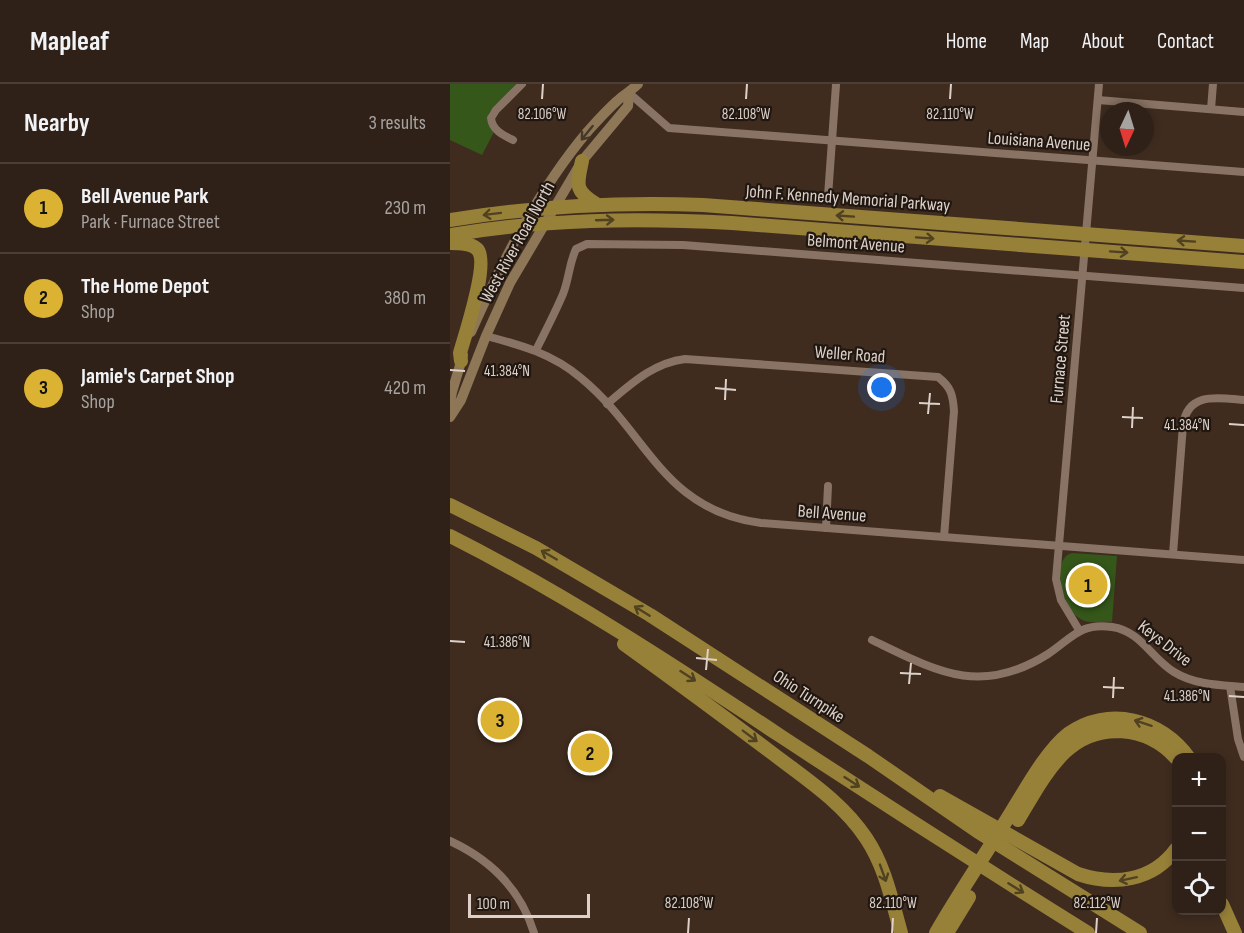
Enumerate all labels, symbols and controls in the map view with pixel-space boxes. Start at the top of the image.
text: Mapleaf [30,25,109,58]
text: Home [946,29,987,54]
text: Map [1020,29,1049,54]
text: About [1082,29,1124,54]
text: Contact [1157,29,1214,54]
north arrow [1100,102,1154,156]
text: 82.106°W [518,105,567,124]
text: 82.108°W [722,105,770,124]
text: 82.110°W [926,105,974,124]
text: Nearby [24,108,90,139]
text: 3 results [369,111,426,135]
one-way arrow [581,125,594,141]
street label: Louisiana Avenue [987,127,1091,156]
street label: West River Road North [475,178,559,306]
street label: John F. Kennedy Memorial Parkway [744,181,951,216]
text: Bell Avenue Park [81,183,209,210]
text: 1 [40,196,47,220]
text: 230 m [384,196,426,220]
one-way arrow [482,208,502,219]
text: Park · Furnace Street [81,210,220,234]
one-way arrow [835,210,855,221]
one-way arrow [594,214,614,225]
street label: Belmont Avenue [806,230,905,257]
one-way arrow [914,232,934,243]
one-way arrow [1176,235,1196,246]
one-way arrow [1109,247,1129,258]
text: The Home Depot [81,273,209,300]
text: 2 [39,286,48,310]
text: 380 m [384,286,426,310]
text: Shop [81,300,115,324]
street label: Furnace Street [1046,313,1075,404]
street label: Weller Road [814,342,886,367]
text: 41.384°N [484,362,530,381]
text: Jamie's Carpet Shop [81,363,234,390]
your location [867,373,896,402]
text: 3 [39,376,48,400]
text: 420 m [384,376,426,400]
text: Shop [81,390,115,414]
text: 41.384°N [1164,416,1210,435]
street label: Bell Avenue [797,501,867,526]
one-way arrow [541,549,558,561]
pin: 1 [1068,562,1108,608]
one-way arrow [634,604,651,617]
street label: Keys Drive [1134,616,1196,671]
text: 41.386°N [484,633,530,652]
street label: Ohio Turnpike [769,665,849,727]
one-way arrow [680,669,697,682]
text: 41.386°N [1164,687,1210,706]
pin: 3 [481,698,520,742]
one-way arrow [1134,717,1153,728]
one-way arrow [741,729,757,742]
pin: 2 [570,730,610,776]
map controls [1172,753,1226,915]
button: + [1172,753,1226,807]
one-way arrow [843,776,860,789]
button: − [1172,807,1226,861]
button: locate [1172,861,1226,915]
one-way arrow [878,863,889,882]
one-way arrow [1119,874,1138,885]
one-way arrow [1007,882,1023,894]
scale bar [468,891,590,918]
text: 82.108°W [665,894,713,913]
text: 82.110°W [869,894,917,913]
text: 82.112°W [1073,894,1121,913]
text: 100 m [477,895,510,914]

